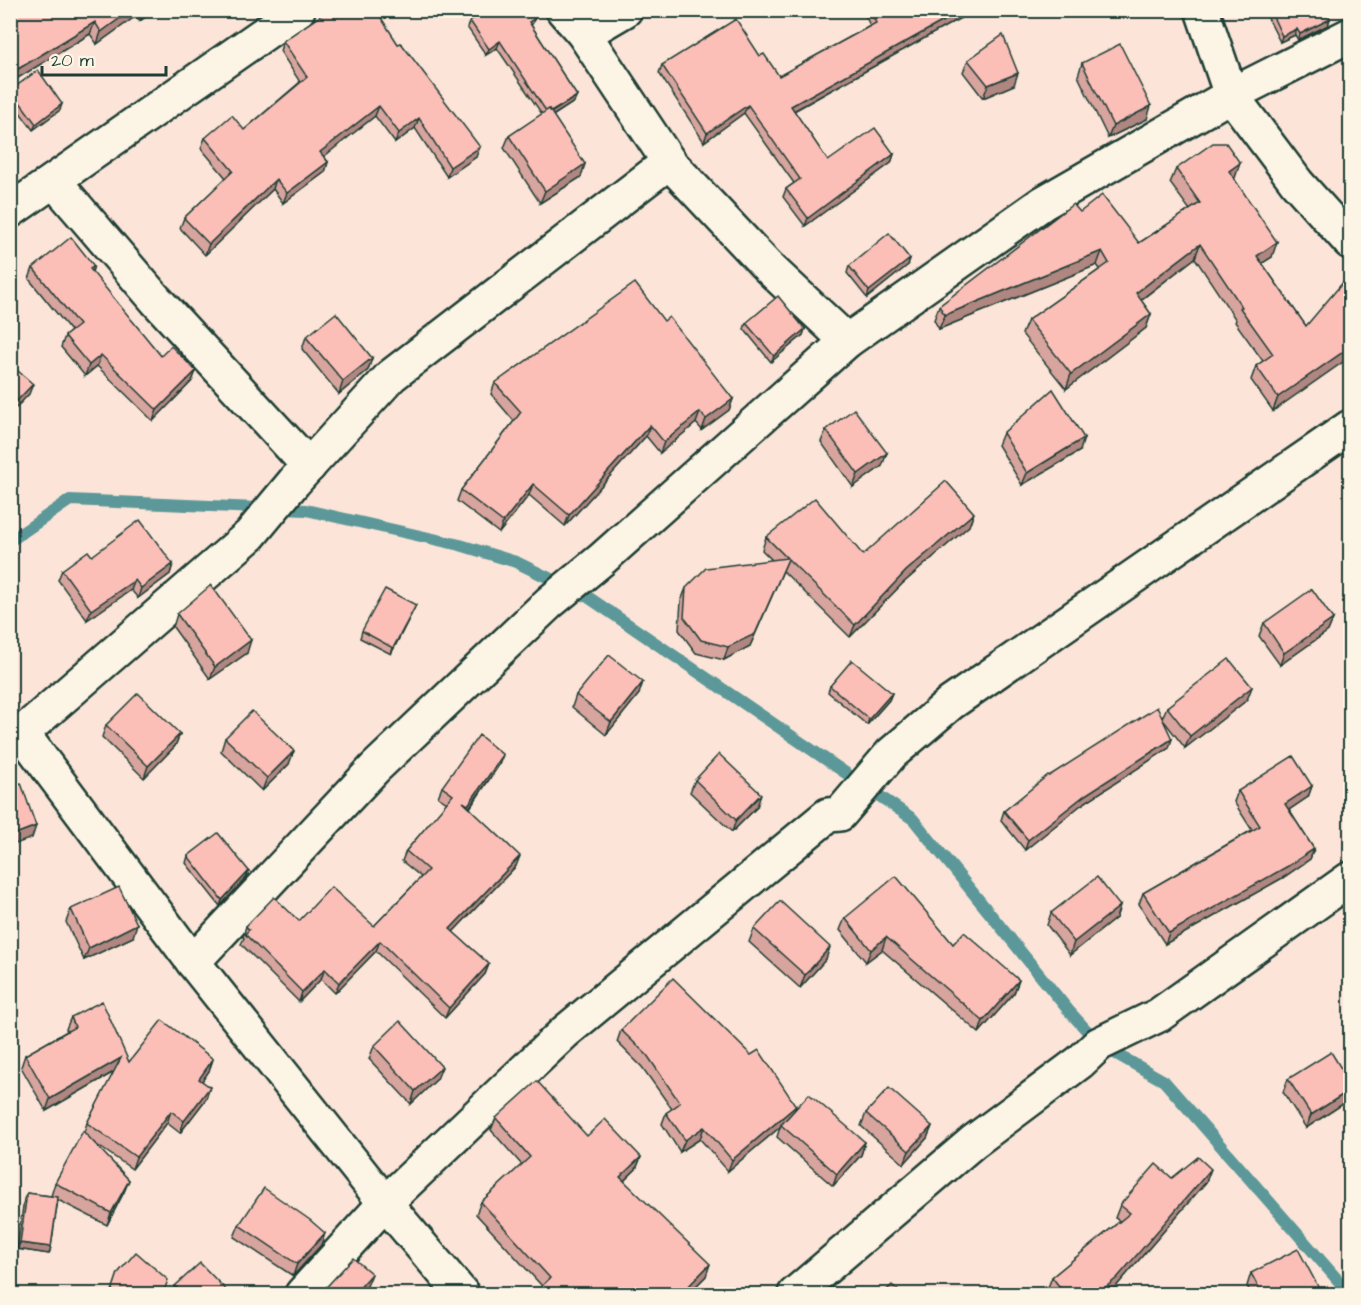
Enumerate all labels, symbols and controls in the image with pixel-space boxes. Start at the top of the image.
scale bar [42,39,166,77]
text: 20 m [51,48,94,73]

